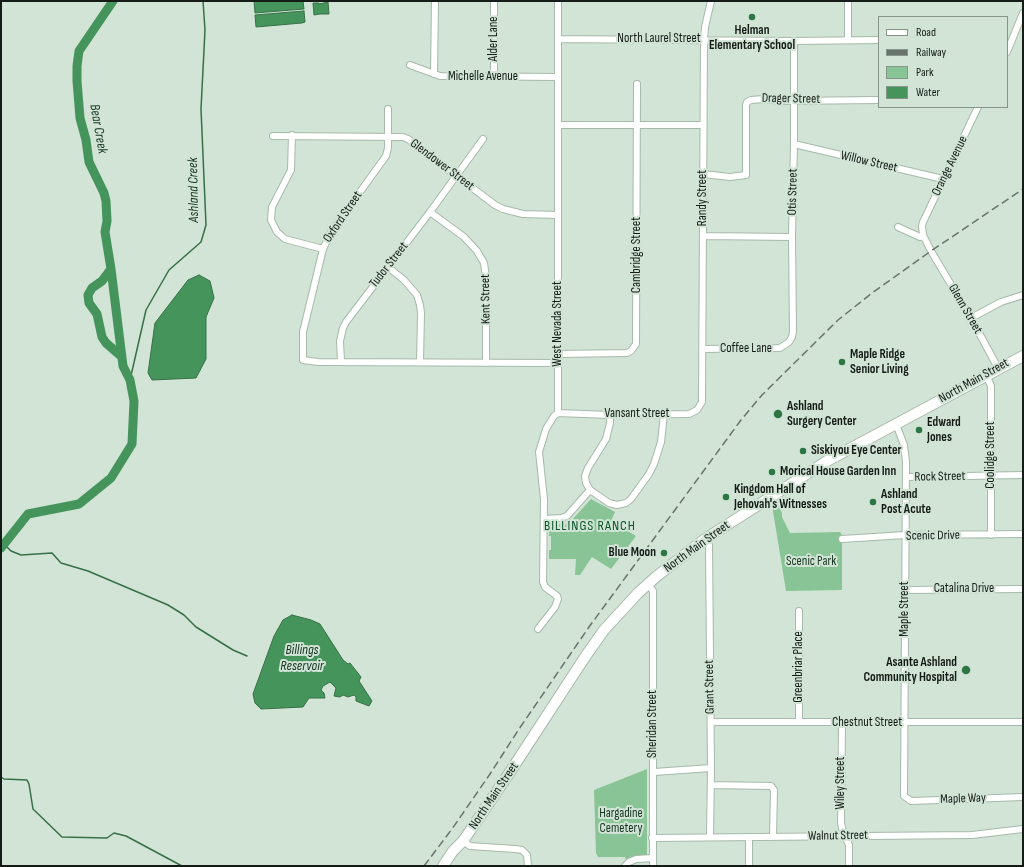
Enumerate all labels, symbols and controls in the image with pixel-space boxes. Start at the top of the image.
marker: Helman Elementary School [747,12,757,22]
street label: Alder Lane [486,16,502,62]
legend [878,16,1008,108]
place label: Helman Elementary School [709,23,795,54]
text: Road [916,25,936,40]
street label: North Laurel Street [617,31,701,47]
text: Railway [916,45,946,60]
text: Park [916,65,934,80]
street label: Michelle Avenue [448,69,518,85]
text: Water [916,85,940,100]
street label: Drager Street [762,91,820,107]
water label: Bear Creek [85,103,111,155]
street label: Orange Avenue [929,133,971,199]
street label: Glendower Street [407,136,477,194]
street label: Willow Street [839,148,899,176]
water label: Ashland Creek [185,157,203,223]
street label: Otis Street [785,168,801,216]
street label: Randy Street [695,170,711,226]
street label: Oxford Street [320,188,366,246]
street label: Cambridge Street [629,217,645,293]
street label: Tudor Street [366,239,412,291]
street label: Kent Street [478,274,494,324]
street label: West Nevada Street [550,281,566,367]
street label: Glenn Street [945,281,985,337]
street label: Coffee Lane [720,341,772,357]
place label: Maple Ridge Senior Living [850,347,909,378]
street label: North Main Street [936,355,1012,407]
marker: Maple Ridge Senior Living [837,357,847,367]
place label: Ashland Surgery Center [787,399,857,430]
street label: Vansant Street [605,406,669,422]
marker: Ashland Surgery Center [772,408,784,420]
place label: Edward Jones [927,415,961,446]
street label: Coolidge Street [983,421,999,489]
marker: Edward Jones [914,425,924,435]
place label: Siskiyou Eye Center [811,443,902,459]
marker: Siskiyou Eye Center [798,446,808,456]
place label: Morical House Garden Inn [780,464,896,480]
marker: Morical House Garden Inn [767,467,777,477]
street label: Rock Street [914,469,966,485]
place label: Kingdom Hall of Jehovah's Witnesses [734,482,827,513]
place label: Ashland Post Acute [881,487,931,518]
marker: Kingdom Hall of Jehovah's Witnesses [721,492,731,502]
marker: Ashland Post Acute [868,497,878,507]
district label: BILLINGS RANCH [544,518,636,534]
street label: North Main Street [661,518,733,576]
street label: Scenic Drive [906,528,960,544]
place label: Blue Moon [609,545,656,561]
marker: Blue Moon [659,548,669,558]
park label: Scenic Park [786,554,836,570]
street label: Maple Street [897,581,913,637]
street label: Catalina Drive [934,581,994,597]
street label: Greenbriar Place [791,631,807,703]
water label: Billings Reservoir [280,642,324,674]
place label: Asante Ashland Community Hospital [863,655,957,686]
street label: Grant Street [702,660,718,714]
marker: Asante Ashland Community Hospital [960,664,972,676]
street label: Sheridan Street [645,690,661,758]
street label: Chestnut Street [832,715,902,731]
street label: Wiley Street [833,757,849,809]
street label: North Main Street [466,759,522,833]
street label: Maple Way [940,790,986,808]
park label: Hargadine Cemetery [599,806,643,837]
street label: Walnut Street [808,828,868,844]

